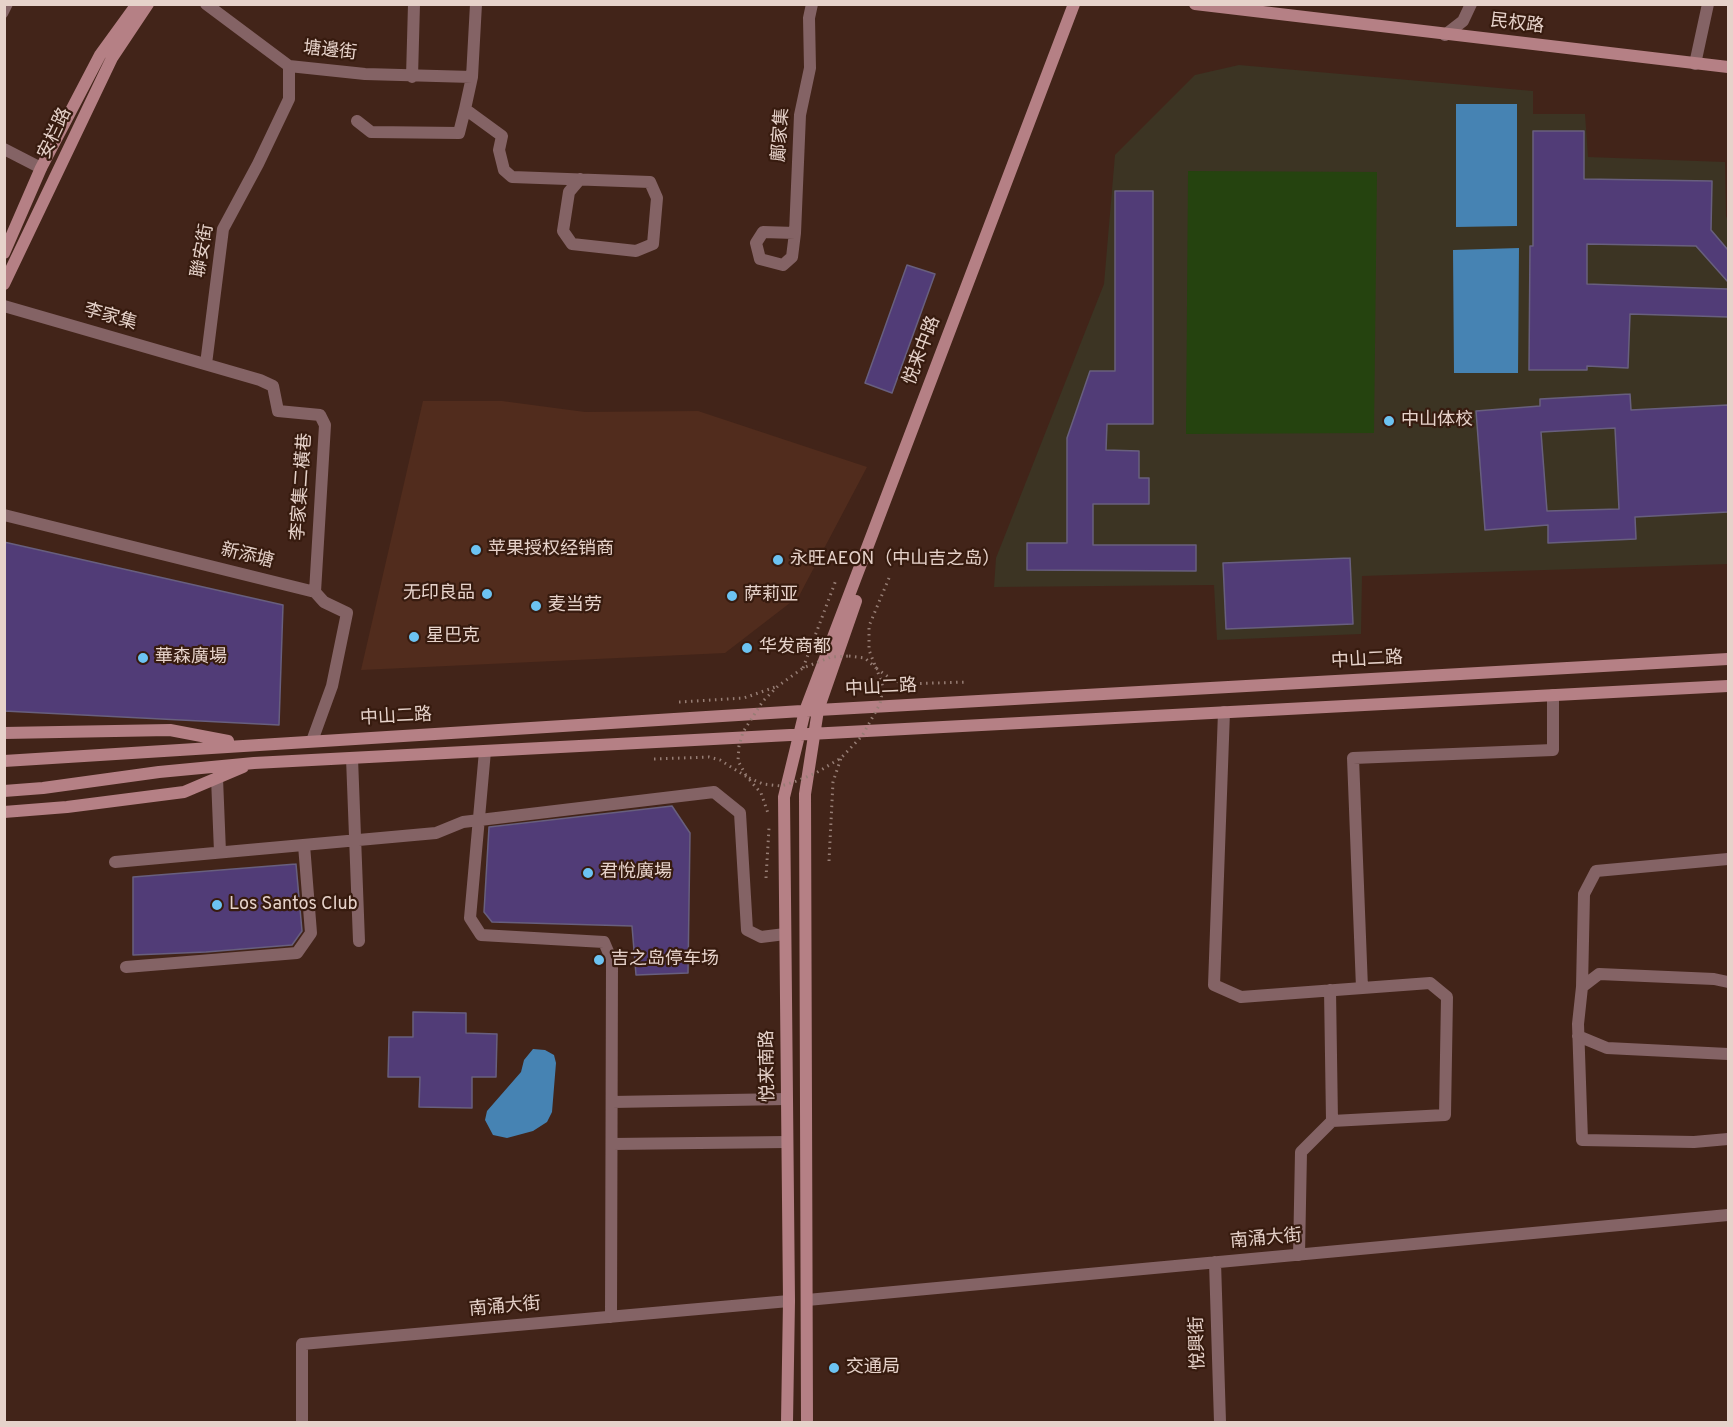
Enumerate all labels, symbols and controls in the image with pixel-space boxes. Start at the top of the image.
street label: 民权路 [1489,11,1545,39]
street label: 塘邊街 [302,38,358,66]
street label: 安栏路 [35,105,77,163]
street label: 鄺家集 [769,107,795,163]
street label: 聯安街 [189,223,219,279]
street label: 李家集 [81,300,139,336]
street label: 悦来中路 [900,314,946,388]
place label: 中山体校 [1401,410,1473,432]
marker: 中山体校 [1382,414,1396,428]
street label: 李家集二橫巷 [288,432,318,542]
place label: 苹果授权经销商 [488,539,614,561]
street label: 新添塘 [218,540,276,574]
marker: 苹果授权经销商 [469,543,483,557]
place label: 永旺AEON（中山吉之岛） [790,549,1000,571]
marker: 永旺AEON（中山吉之岛） [771,553,785,567]
place label: 无印良品 [403,583,475,605]
place label: 萨莉亚 [744,585,798,607]
marker: 无印良品 [480,587,494,601]
marker: 萨莉亚 [725,589,739,603]
place label: 麦当劳 [548,595,602,617]
marker: 麦当劳 [529,599,543,613]
place label: 星巴克 [426,626,480,648]
marker: 星巴克 [407,630,421,644]
place label: 华发商都 [759,637,831,659]
marker: 华发商都 [740,641,754,655]
place label: 華森廣場 [155,647,227,669]
street label: 中山二路 [1330,648,1404,674]
marker: 華森廣場 [136,651,150,665]
street label: 中山二路 [844,676,918,702]
street label: 中山二路 [359,705,433,731]
place label: 君悅廣場 [600,862,672,884]
marker: 君悅廣場 [581,866,595,880]
place label: Los Santos Club [229,894,358,916]
marker: Los Santos Club [210,898,224,912]
place label: 吉之岛停车场 [611,949,719,971]
marker: 吉之岛停车场 [592,953,606,967]
street label: 悦来南路 [758,1030,780,1102]
street label: 南涌大街 [1229,1226,1303,1254]
street label: 南涌大街 [468,1294,542,1322]
street label: 悅興街 [1187,1316,1211,1370]
place label: 交通局 [846,1357,900,1379]
marker: 交通局 [827,1361,841,1375]

